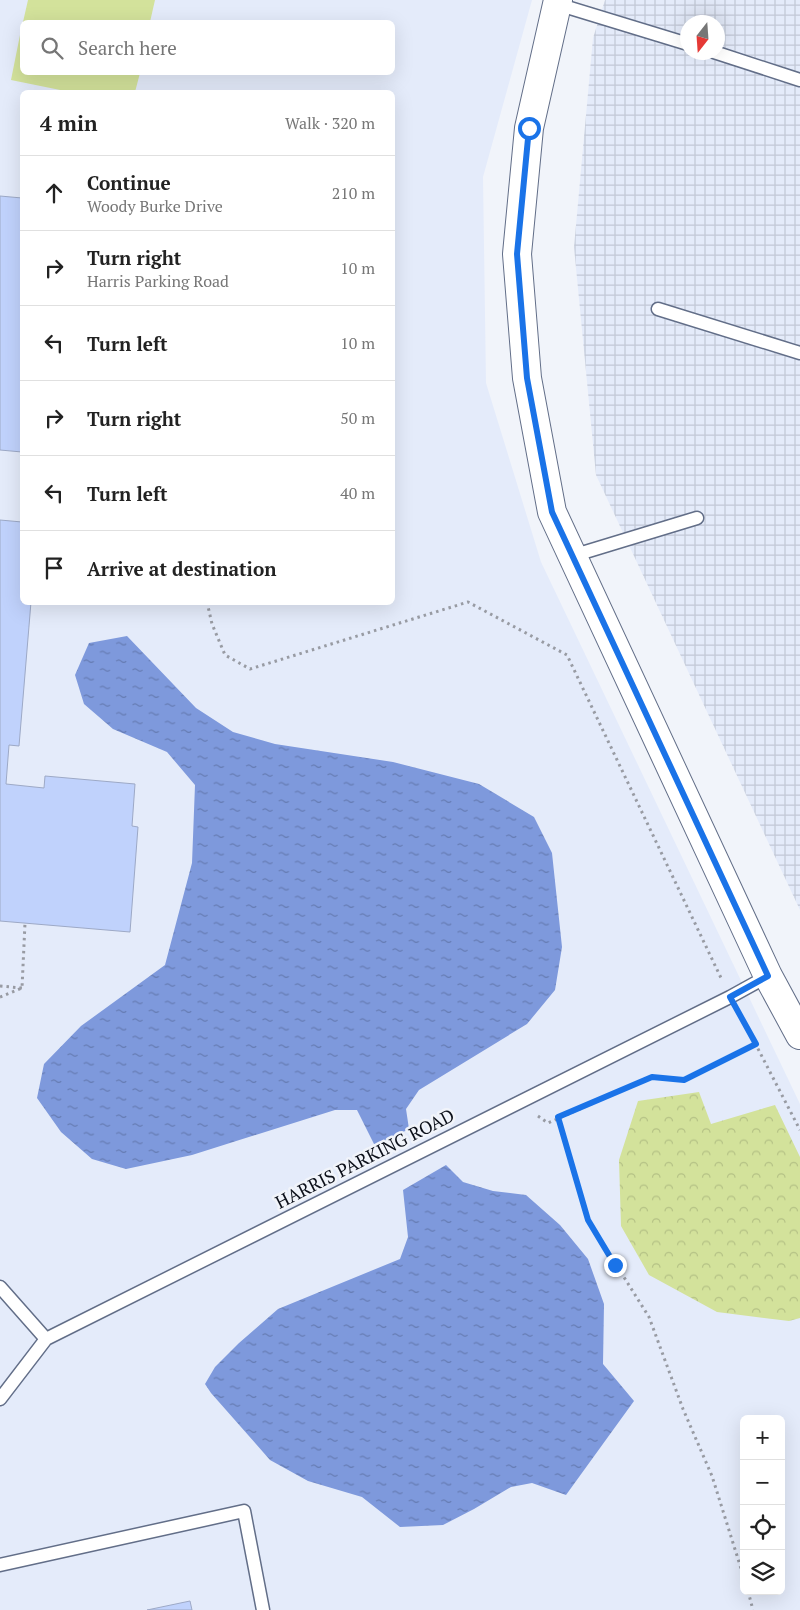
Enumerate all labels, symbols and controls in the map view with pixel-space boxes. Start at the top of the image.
north arrow [680,15,725,60]
search box [20,20,395,75]
icon: search [38,34,66,62]
text: Search here [78,35,177,60]
text: 4 min [40,109,97,137]
text: Walk · 320 m [285,112,375,134]
route start [518,117,541,140]
text: Continue [87,170,171,195]
icon: ahead [40,179,68,207]
text: 210 m [332,182,375,204]
text: Woody Burke Drive [87,195,223,217]
text: Turn right [87,245,181,270]
icon: right [40,254,68,282]
text: 10 m [340,257,375,279]
text: Harris Parking Road [87,270,229,292]
icon: left [40,329,68,357]
text: Turn left [87,331,168,356]
text: 10 m [340,332,375,354]
icon: right [40,404,68,432]
text: Turn right [87,406,181,431]
text: 50 m [340,407,375,429]
icon: left [40,479,68,507]
text: Turn left [87,481,168,506]
text: 40 m [340,482,375,504]
icon: arrive [40,554,68,582]
text: Arrive at destination [87,556,276,581]
street label: HARRIS PARKING ROAD [271,1102,458,1214]
route end [604,1254,627,1277]
map controls [740,1415,785,1595]
button: + [740,1415,785,1460]
button: − [740,1460,785,1505]
button: locate [740,1505,785,1550]
button: layers [740,1550,785,1595]

